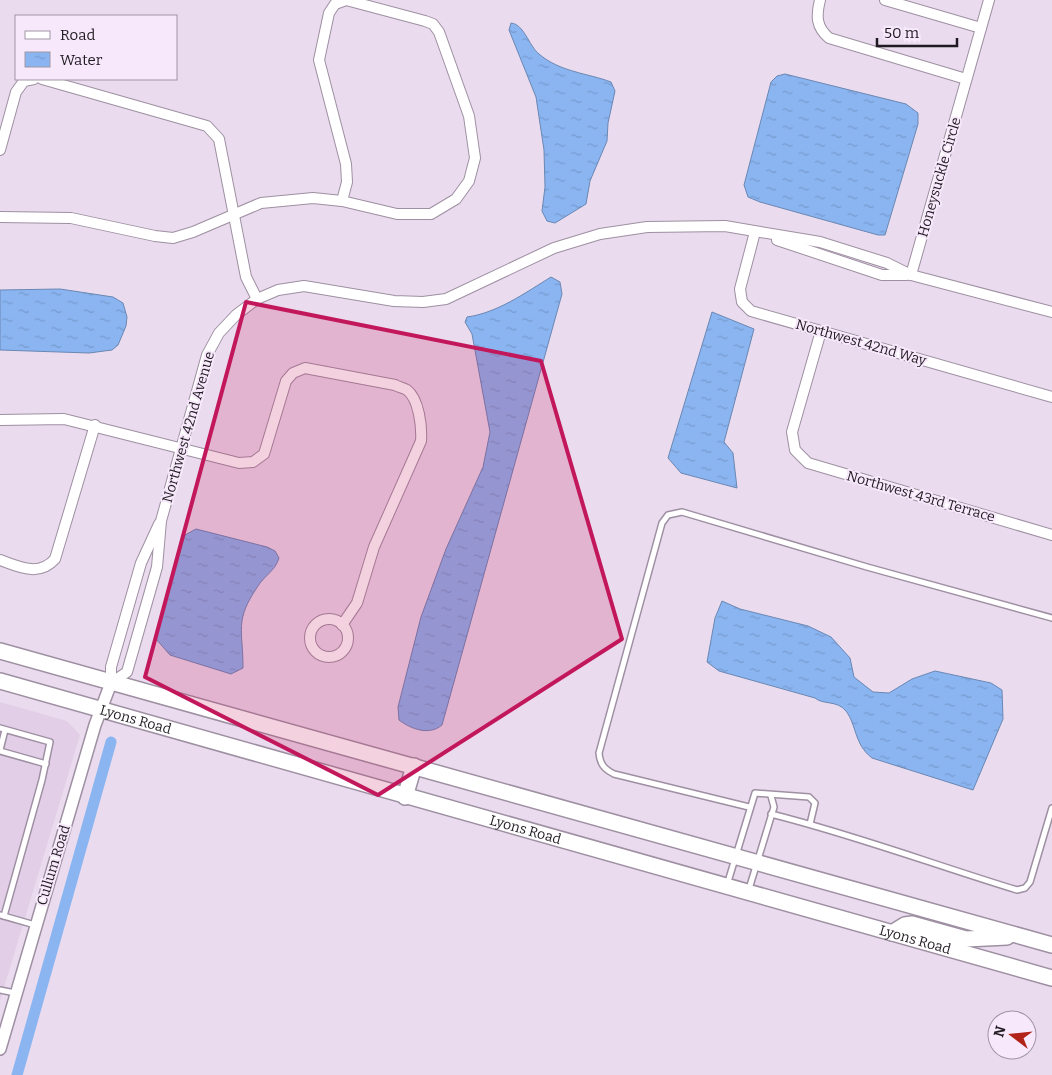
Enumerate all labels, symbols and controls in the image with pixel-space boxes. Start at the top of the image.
legend [15,15,178,80]
scale bar [877,15,957,47]
text: 50 m [884,24,920,42]
text: Road [60,26,95,44]
text: Water [60,51,103,69]
street label: Honeysuckle Circle [914,115,965,239]
street label: Northwest 42nd Way [794,316,929,369]
street label: Northwest 42nd Avenue [159,350,218,505]
street label: Northwest 43rd Terrace [845,467,997,526]
street label: Lyons Road [98,702,173,738]
street label: Lyons Road [488,812,563,848]
street label: Cullum Road [33,823,74,907]
street label: Lyons Road [877,922,953,958]
north arrow [987,1010,1037,1060]
text: N [990,1024,1010,1039]

